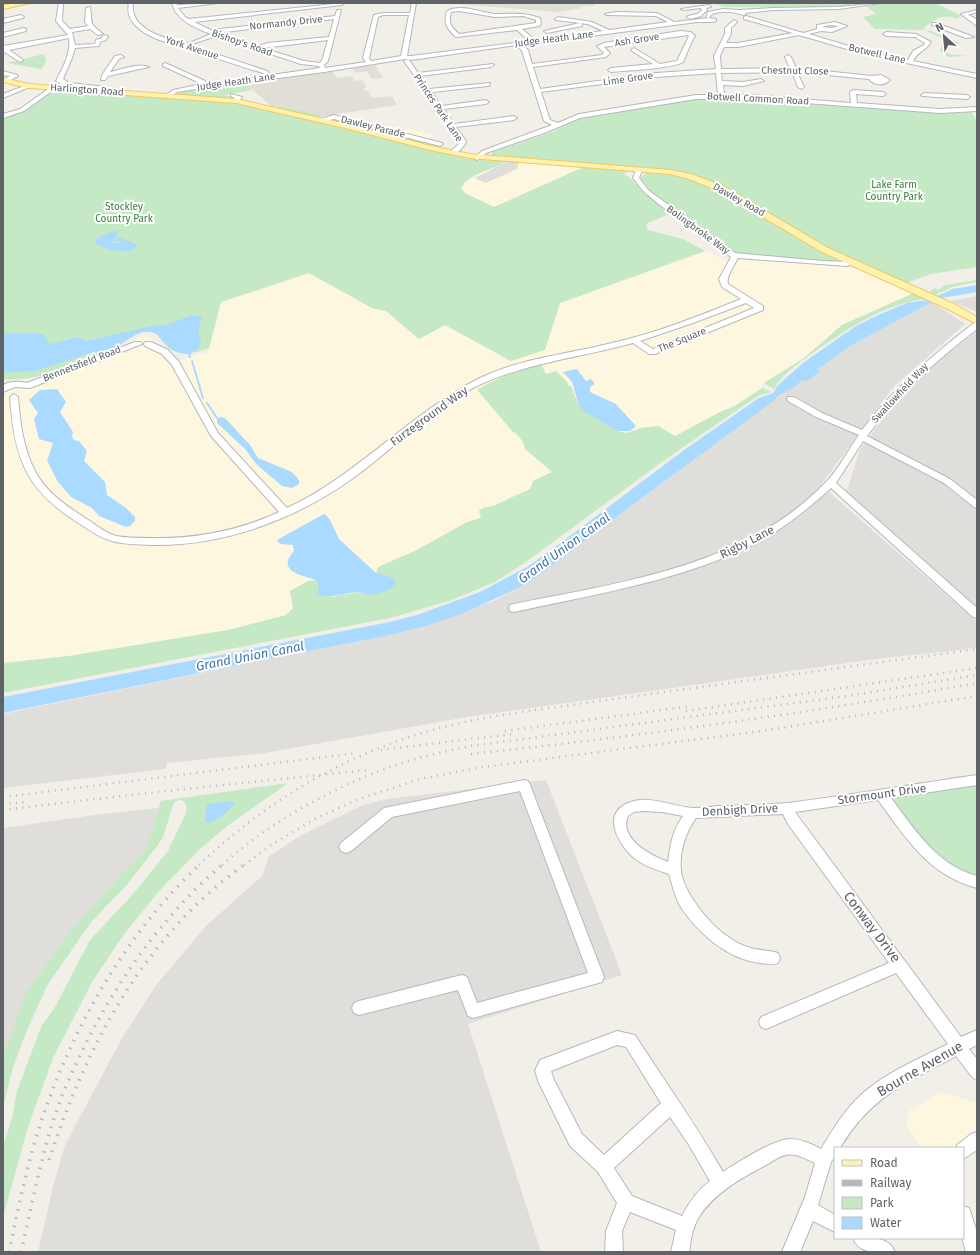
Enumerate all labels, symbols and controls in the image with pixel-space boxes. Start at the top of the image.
street label: Normandy Drive [249,13,323,33]
north arrow [924,16,964,56]
text: N [933,20,946,35]
street label: Bishop's Road [210,27,274,59]
street label: Judge Heath Lane [514,28,594,50]
street label: Ash Grove [614,31,660,49]
street label: York Avenue [164,34,220,62]
street label: Botwell Lane [847,42,907,66]
street label: Chestnut Close [761,64,829,78]
street label: Lime Grove [602,70,654,88]
street label: Judge Heath Lane [196,71,276,93]
street label: Princes Park Lane [411,72,465,144]
street label: Harlington Road [50,81,124,99]
street label: Botwell Common Road [707,90,809,108]
street label: Dawley Parade [340,113,406,141]
park label: Lake Farm Country Park [865,179,924,203]
street label: Dawley Road [711,181,767,219]
park label: Stockley Country Park [95,201,154,225]
street label: Bolingbroke Way [664,203,732,257]
street label: The Square [656,325,708,355]
street label: Bennetsfield Road [41,344,123,384]
street label: Swallowfield Way [869,360,931,425]
street label: Furzeground Way [388,383,471,449]
water label: Grand Union Canal [515,510,613,586]
street label: Rigby Lane [718,522,776,562]
water label: Grand Union Canal [195,638,306,674]
street label: Stormount Drive [837,781,927,807]
street label: Denbigh Drive [701,801,779,819]
street label: Conway Drive [840,888,904,966]
street label: Bourne Avenue [874,1038,966,1100]
legend [834,1147,964,1239]
text: Road [870,1156,898,1170]
text: Railway [870,1176,911,1190]
text: Park [870,1196,894,1210]
text: Water [870,1216,902,1230]

